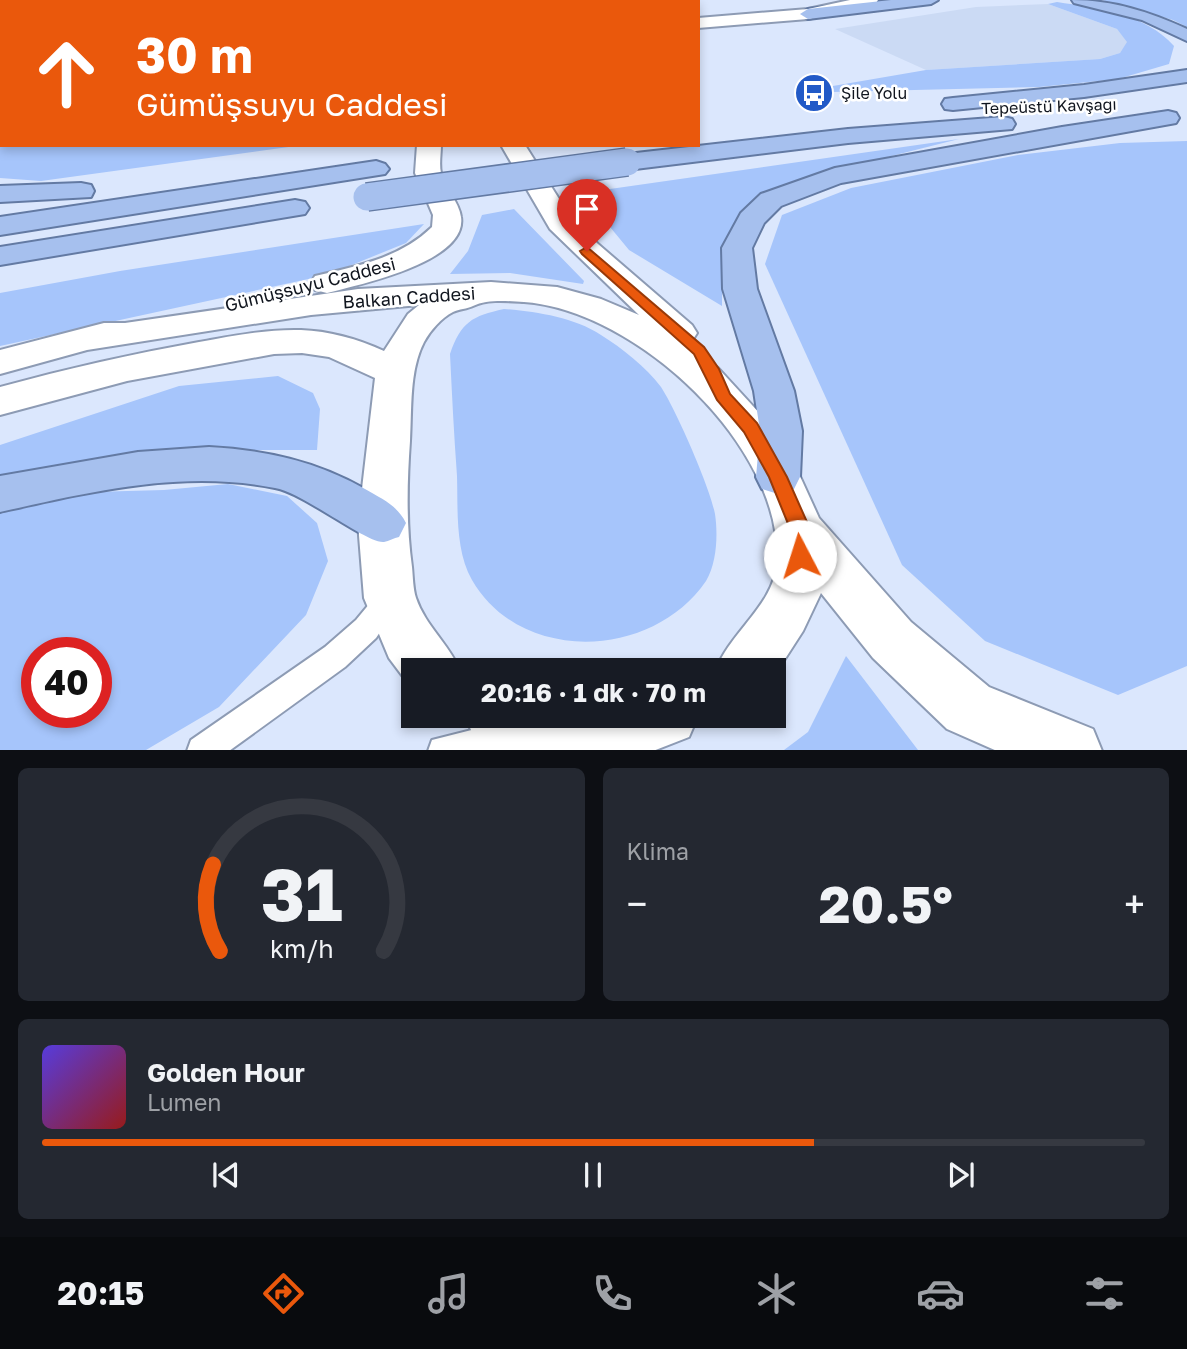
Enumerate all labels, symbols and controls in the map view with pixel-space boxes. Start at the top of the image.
text: 30 m [136,25,253,84]
icon: ahead [21,28,112,119]
bus stop icon: Şile Yolu [793,72,835,114]
place label: Şile Yolu [841,83,907,103]
text: Gümüşsuyu Caddesi [136,85,447,123]
street label: Tepeüstü Kavşağı [981,94,1117,118]
pin [557,179,617,251]
icon: arrive [568,190,606,228]
street label: Gümüşsuyu Caddesi [222,252,398,316]
street label: Balkan Caddesi [342,281,476,313]
position arrow [763,519,837,593]
speed limit sign: 40 [21,637,112,728]
text: 20:16 · 1 dk · 70 m [481,677,706,708]
text: Klima [627,837,689,865]
text: 31 [260,850,342,937]
text: 20.5° [819,872,953,934]
text: − [627,881,647,926]
text: + [1124,881,1145,926]
text: km/h [269,932,333,963]
text: Golden Hour [147,1057,305,1088]
text: Lumen [147,1088,221,1116]
icon: previous [207,1156,245,1194]
icon: pause [574,1156,612,1194]
icon: next [942,1156,980,1194]
icon: directions [259,1269,308,1318]
icon: music [424,1269,473,1318]
icon: phone [588,1269,637,1318]
icon: climate [752,1269,801,1318]
icon: car [916,1269,965,1318]
icon: filters [1080,1269,1129,1318]
text: 20:15 [58,1274,144,1312]

